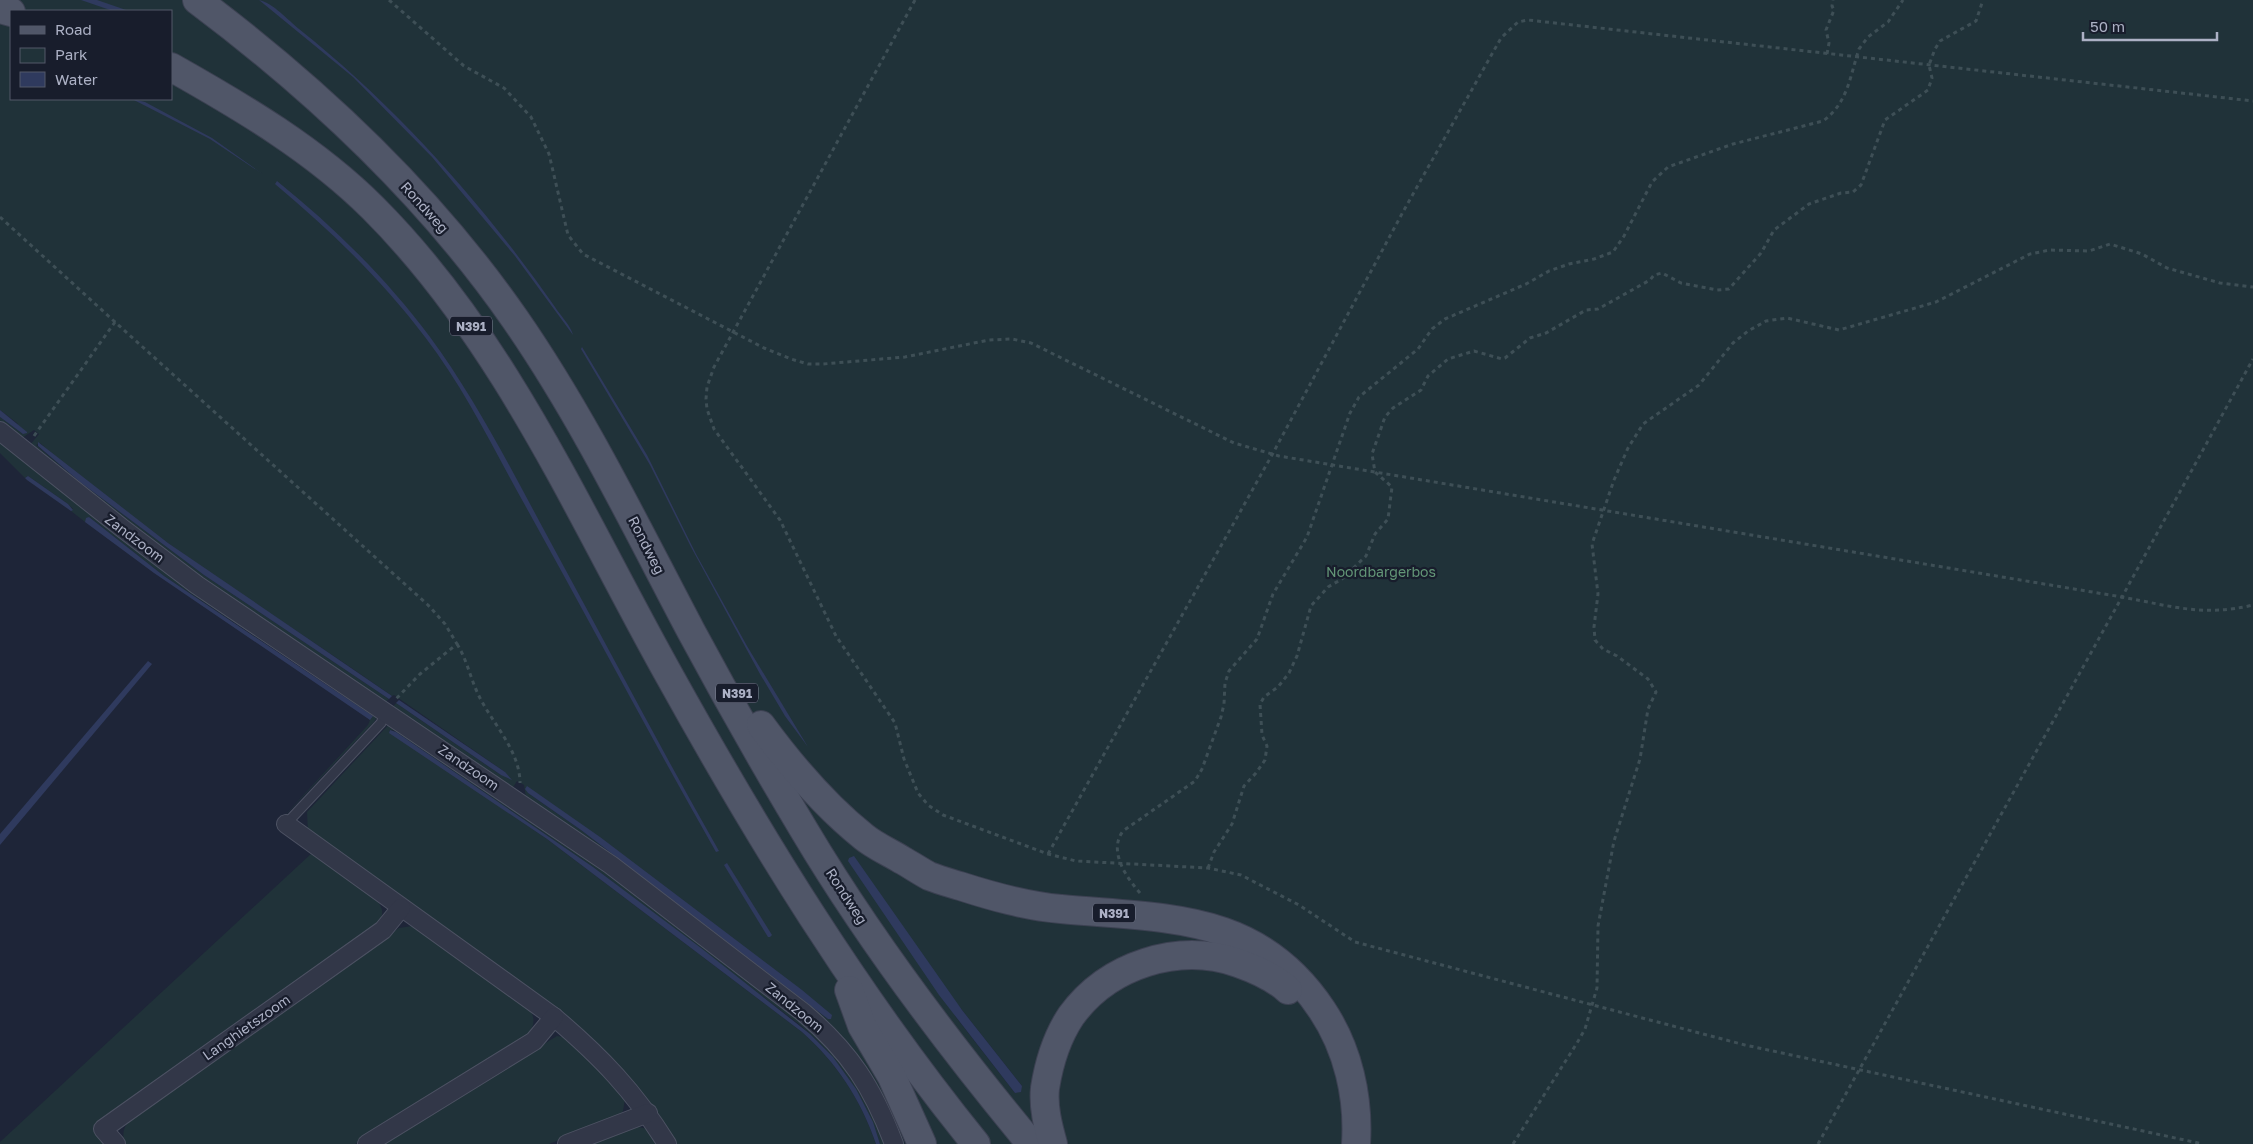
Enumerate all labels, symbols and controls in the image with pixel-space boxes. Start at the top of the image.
legend [10,10,172,100]
scale bar [2083,10,2217,42]
text: 50 m [2090,17,2125,35]
text: Road [55,20,92,38]
text: Park [55,45,88,63]
text: Water [55,70,98,88]
street label: Rondweg [398,178,452,236]
road number: N391 [450,316,492,336]
street label: Zandzoom [102,510,168,566]
street label: Rondweg [625,513,669,577]
park label: Noordbargerbos [1326,563,1436,580]
road number: N391 [716,684,758,702]
street label: Zandzoom [435,740,503,794]
street label: Rondweg [823,865,871,927]
road number: N391 [1093,904,1135,922]
street label: Zandzoom [762,978,828,1036]
street label: Langhietszoom [199,990,293,1064]

